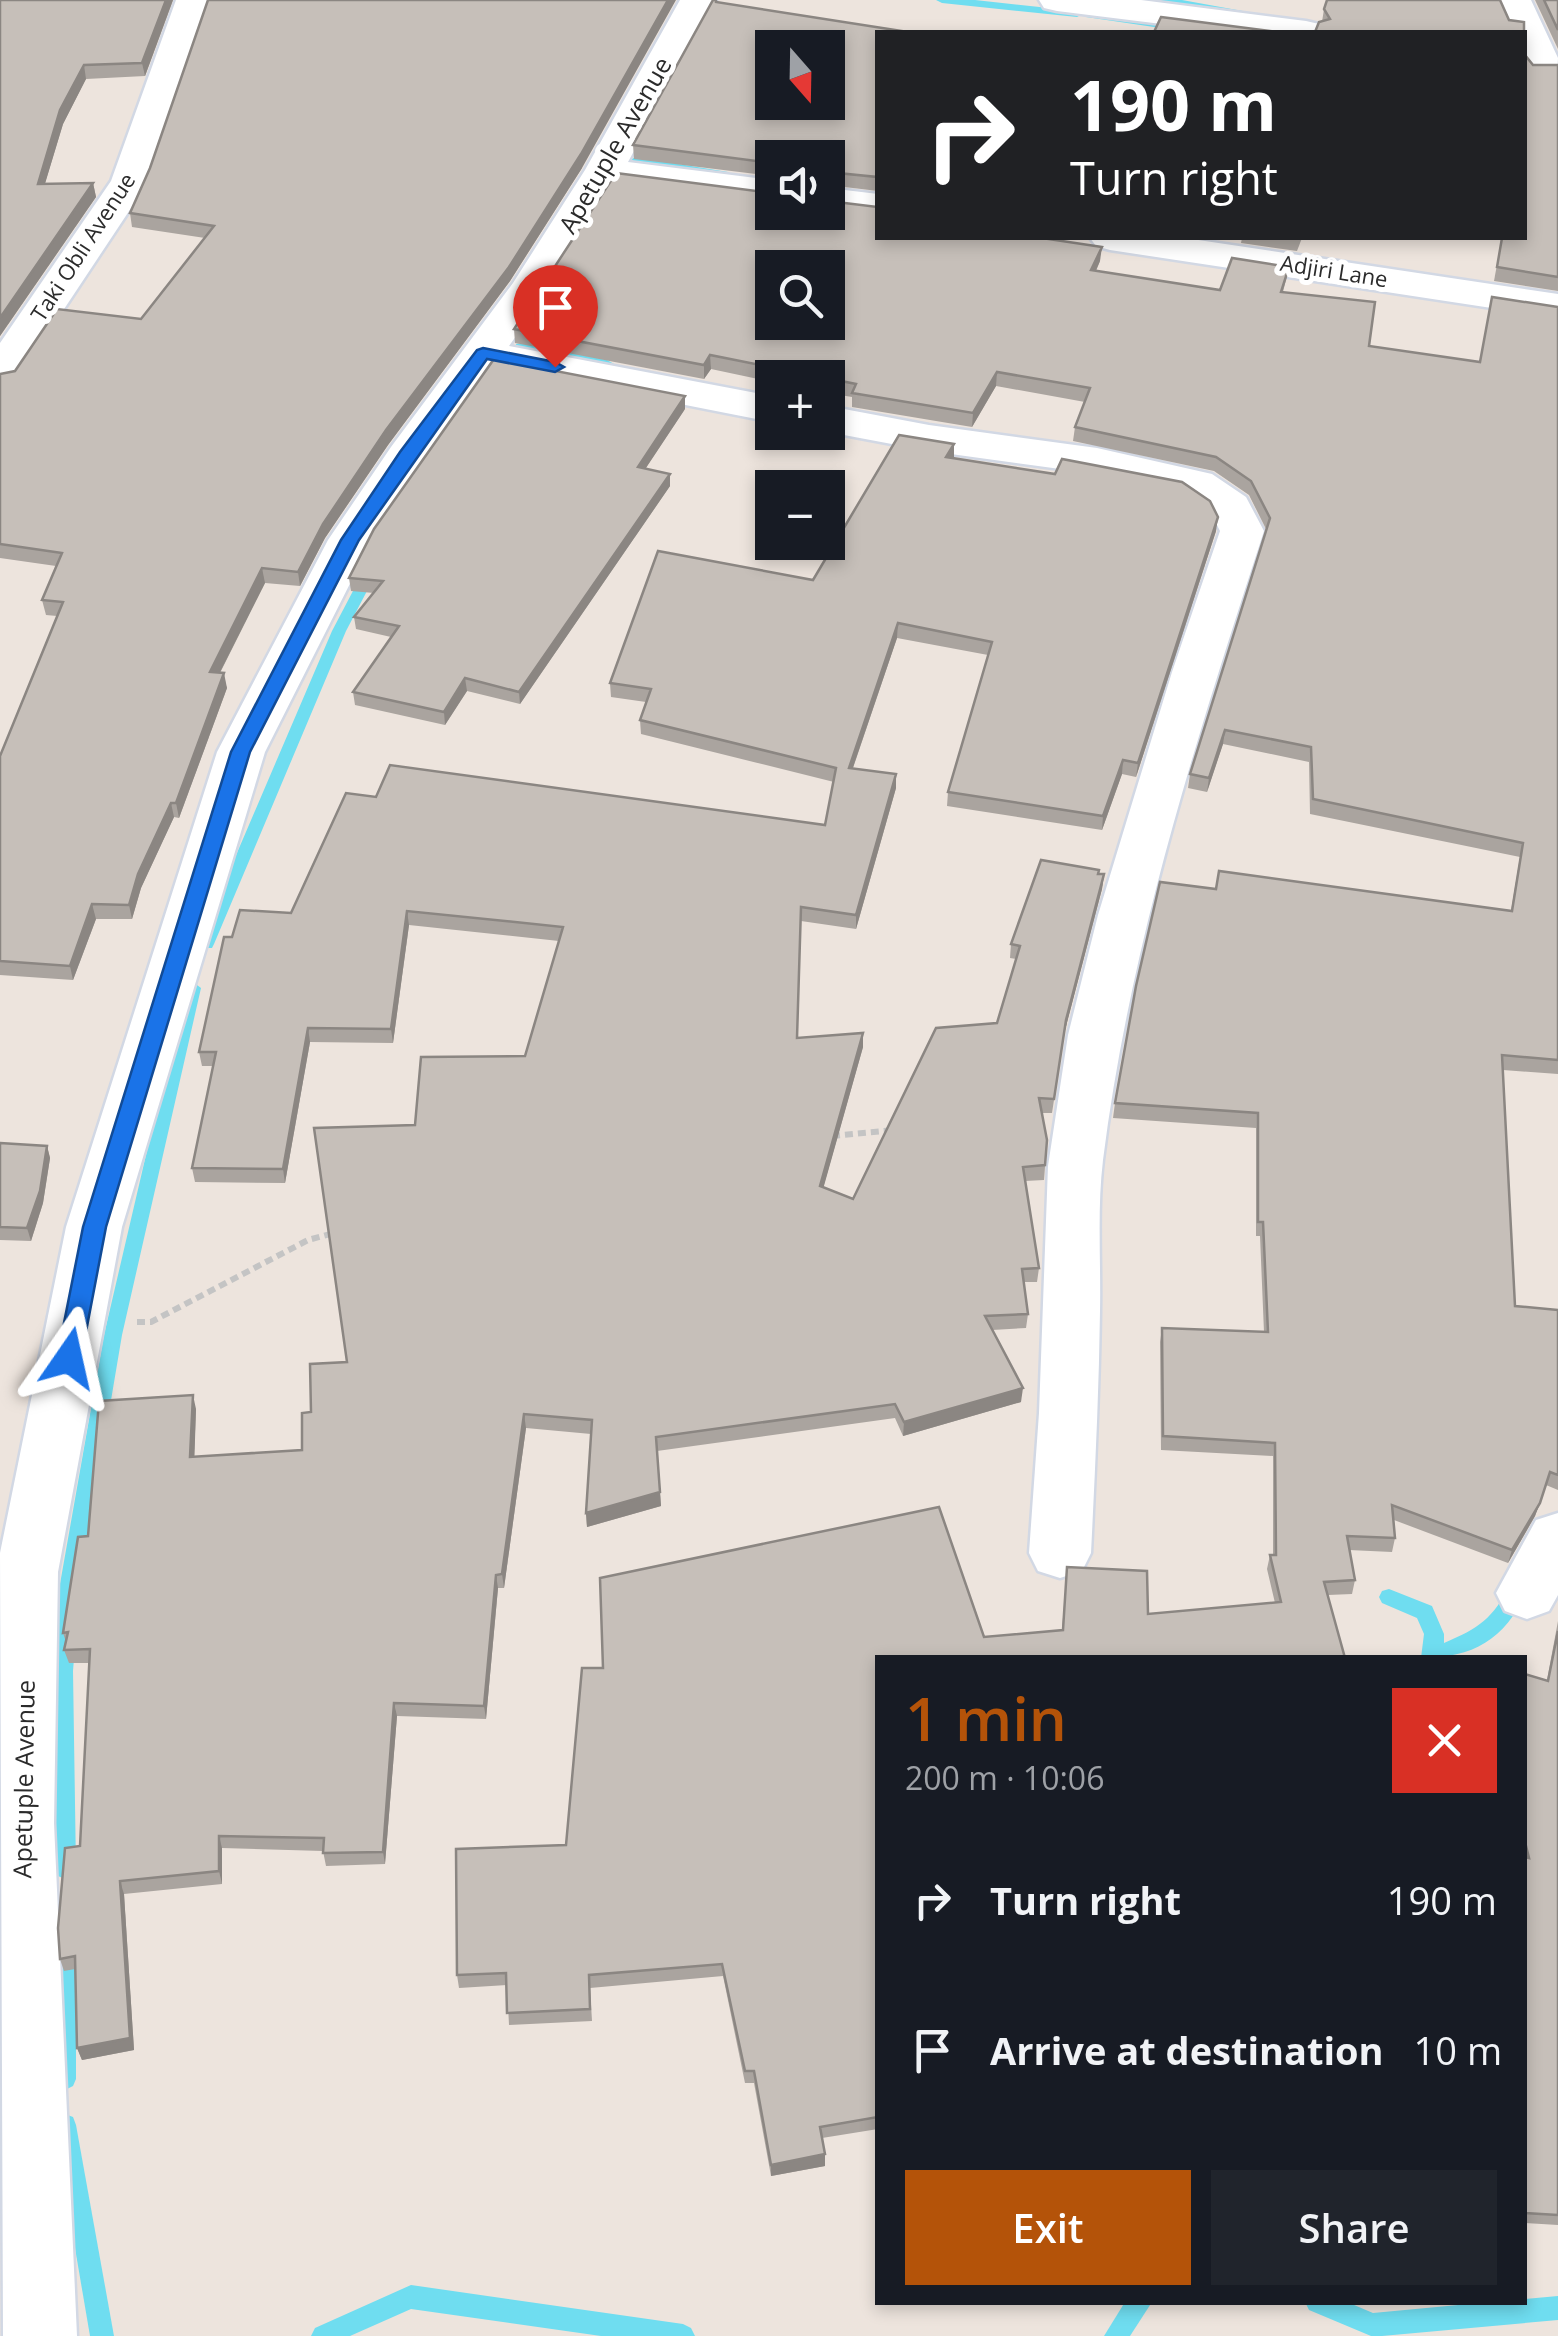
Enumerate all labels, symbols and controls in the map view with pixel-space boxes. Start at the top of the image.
north arrow [755,30,845,120]
map controls [755,30,845,560]
street label: Apetuple Avenue [550,50,678,239]
text: 190 m [1070,56,1277,152]
icon: right [905,70,1035,200]
button: sound [755,140,845,230]
text: Turn right [1070,147,1278,208]
street label: Taki Obli Avenue [23,167,141,326]
street label: Adjiri Lane [1278,247,1390,293]
button: search [755,250,845,340]
pin [513,265,598,368]
icon: arrive [528,280,583,335]
button: + [755,360,845,450]
button: − [755,470,845,560]
position arrow [17,1306,121,1410]
text: 1 min [905,1677,1067,1759]
street label: Apetuple Avenue [4,1679,42,1879]
button: close [1392,1688,1497,1793]
text: 200 m · 10:06 [905,1756,1104,1799]
icon: right [905,1873,960,1928]
text: Turn right [990,1874,1181,1926]
text: 190 m [1387,1874,1497,1926]
icon: arrive [905,2023,960,2078]
text: Arrive at destination [990,2024,1384,2076]
text: 10 m [1414,2024,1502,2076]
button: Exit [905,2170,1191,2285]
button: Share [1211,2170,1497,2285]

